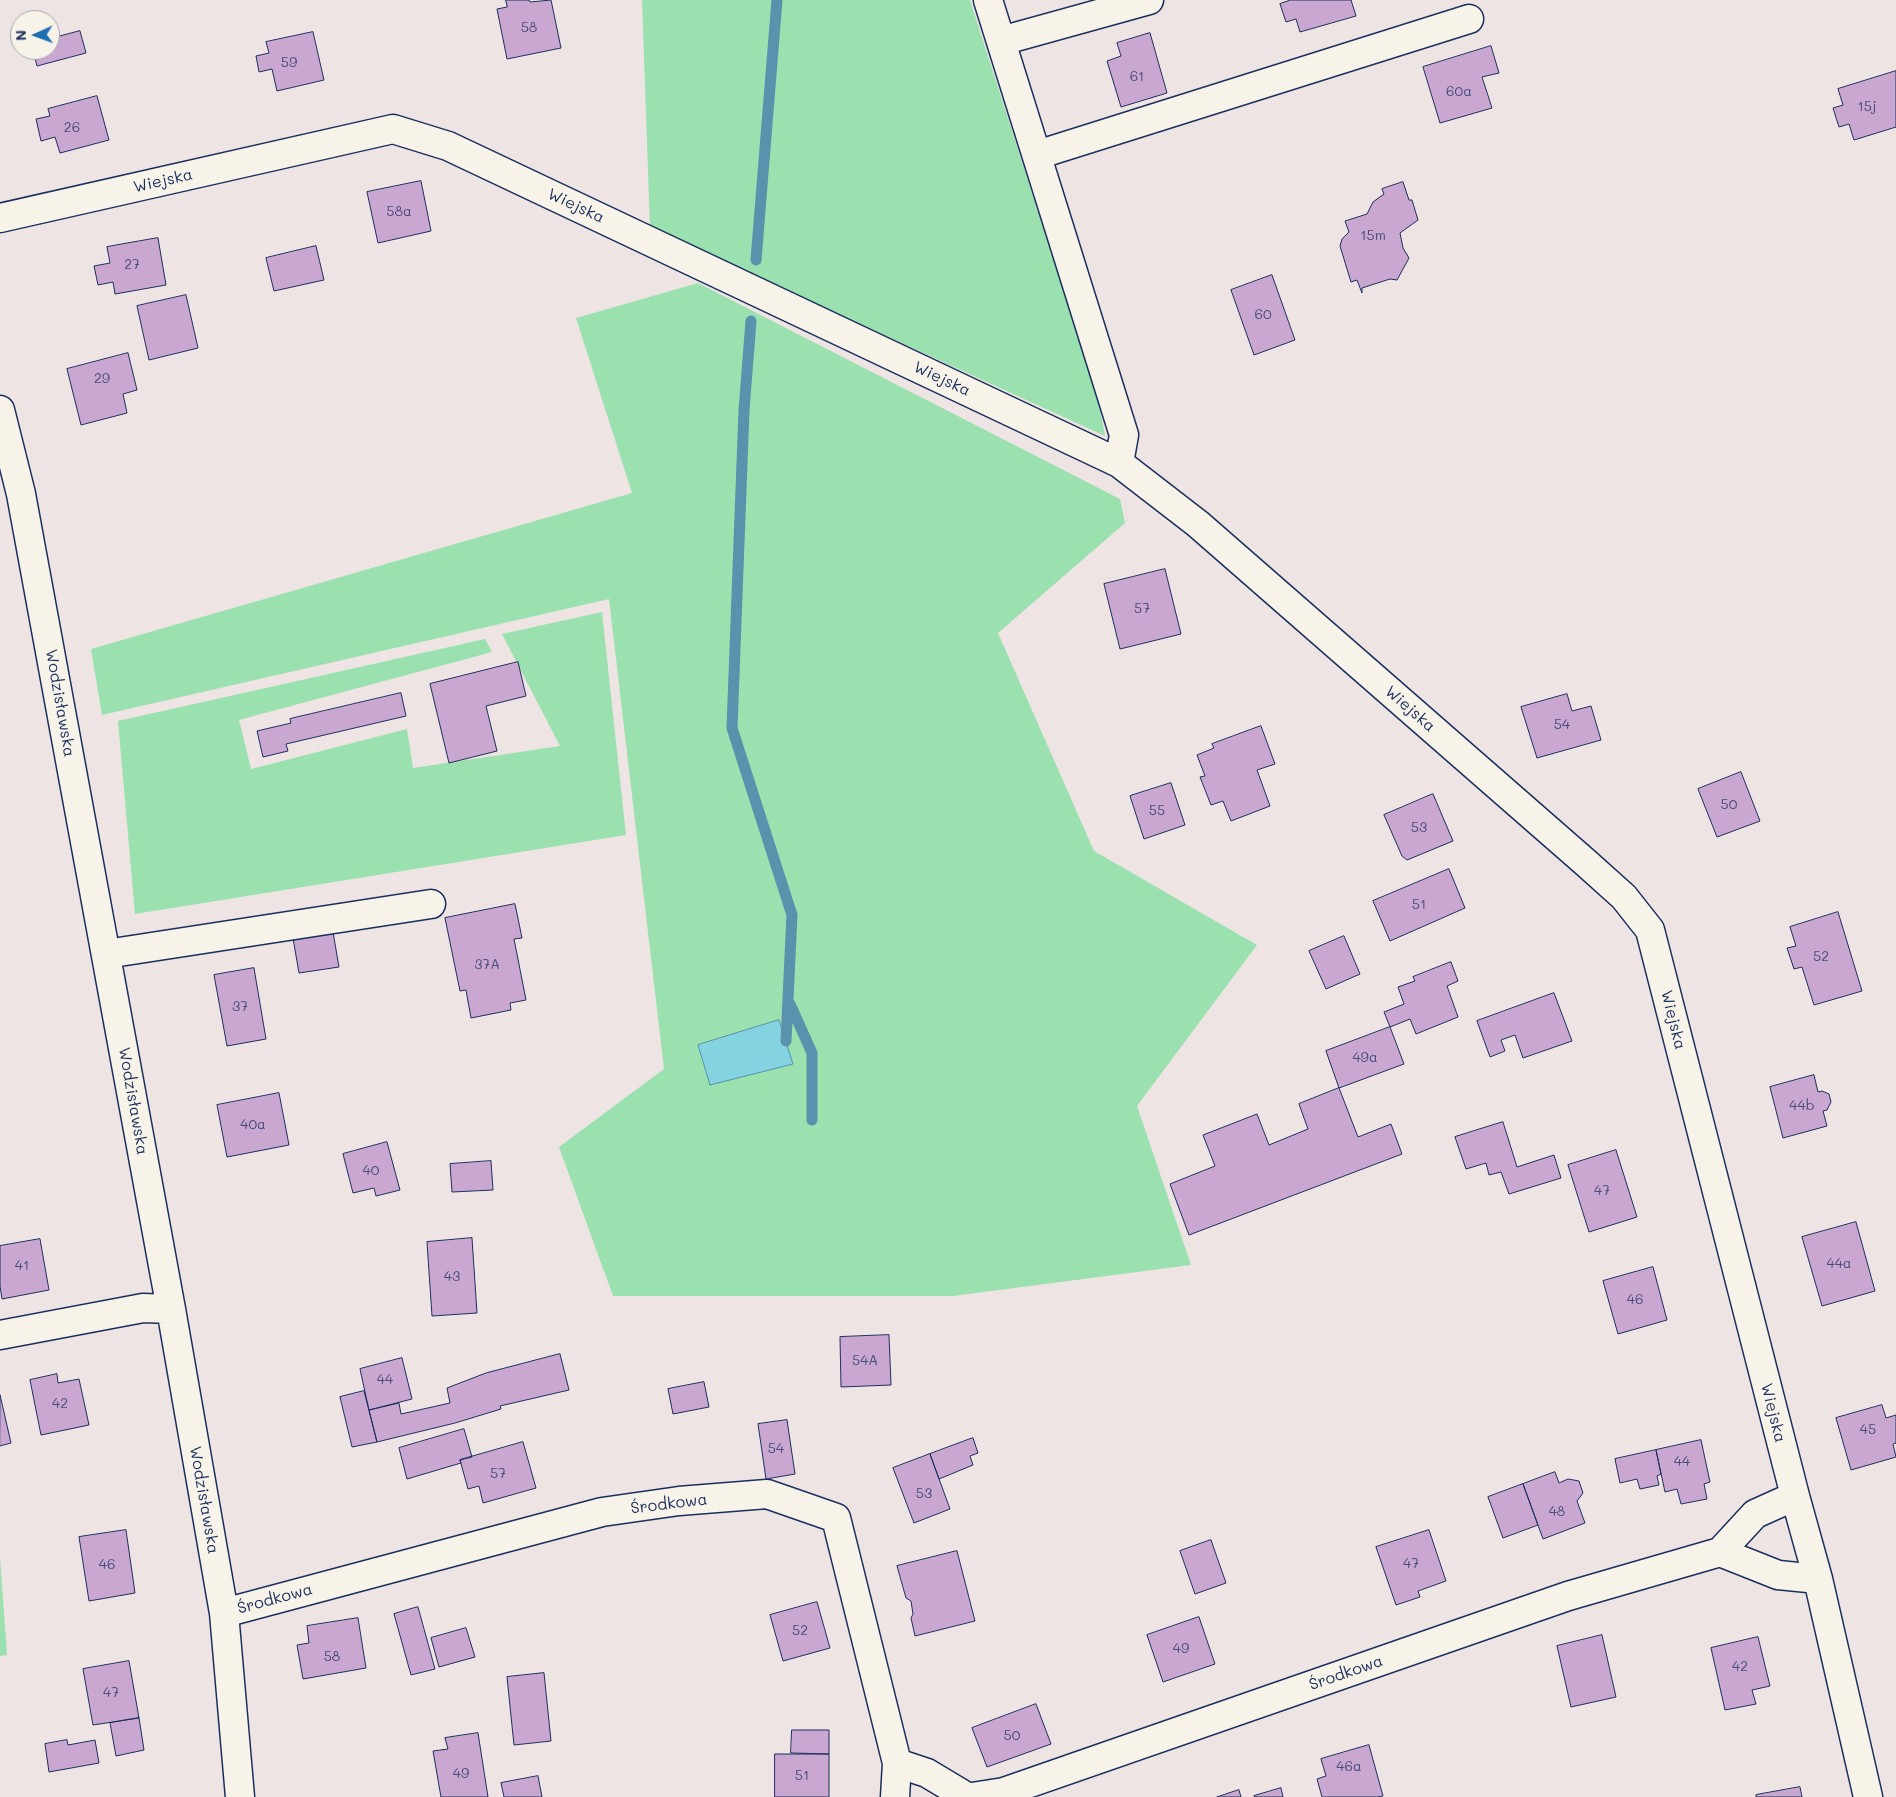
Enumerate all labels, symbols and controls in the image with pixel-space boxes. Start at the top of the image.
north arrow [10,10,60,60]
house number: 58 [521,20,537,36]
text: N [11,30,30,41]
house number: 59 [281,55,297,71]
house number: 61 [1130,69,1144,85]
house number: 60a [1446,84,1472,100]
house number: 15j [1857,99,1877,115]
house number: 26 [64,120,80,136]
street label: Wiejska [131,165,195,197]
street label: Wiejska [545,185,607,227]
house number: 58a [386,204,412,220]
house number: 15m [1360,228,1386,244]
house number: 27 [124,257,140,273]
house number: 60 [1254,307,1272,323]
street label: Wiejska [911,358,973,400]
house number: 29 [94,371,110,387]
house number: 57 [1134,601,1150,617]
street label: Wodzisławska [41,648,79,758]
street label: Wiejska [1381,682,1439,736]
house number: 54 [1554,717,1570,733]
house number: 50 [1721,797,1737,813]
house number: 55 [1149,803,1165,819]
house number: 53 [1411,820,1427,836]
house number: 51 [1412,897,1426,913]
house number: 52 [1813,949,1829,965]
house number: 37A [474,957,500,973]
street label: Wiejska [1656,988,1690,1052]
house number: 37 [232,999,248,1015]
street label: Wodzisławska [114,1046,152,1156]
house number: 49a [1352,1050,1378,1066]
house number: 44b [1789,1098,1815,1114]
house number: 40a [240,1117,266,1133]
house number: 40 [363,1163,379,1179]
house number: 47 [1594,1183,1610,1199]
house number: 44a [1826,1256,1852,1272]
house number: 41 [15,1258,29,1274]
house number: 43 [444,1269,460,1285]
house number: 46 [1627,1292,1643,1308]
house number: 54A [852,1353,878,1369]
house number: 44 [377,1372,393,1388]
street label: Wiejska [1756,1381,1790,1445]
house number: 42 [52,1396,68,1412]
house number: 45 [1860,1422,1876,1438]
house number: 54 [768,1441,784,1457]
street label: Wodzisławska [185,1445,223,1555]
house number: 44 [1674,1454,1690,1470]
house number: 57 [490,1466,506,1482]
house number: 53 [916,1486,932,1502]
street label: Środkowa [630,1490,708,1518]
house number: 48 [1549,1504,1565,1520]
house number: 47 [1403,1556,1419,1572]
house number: 46 [99,1557,115,1573]
street label: Środkowa [235,1580,315,1618]
house number: 52 [792,1623,808,1639]
house number: 49 [1173,1641,1189,1657]
house number: 58 [324,1649,340,1665]
street label: Środkowa [1306,1651,1386,1695]
house number: 42 [1732,1659,1748,1675]
house number: 47 [103,1685,119,1701]
house number: 50 [1004,1728,1020,1744]
house number: 46a [1336,1759,1362,1775]
house number: 49 [453,1766,469,1782]
house number: 51 [795,1768,809,1784]

